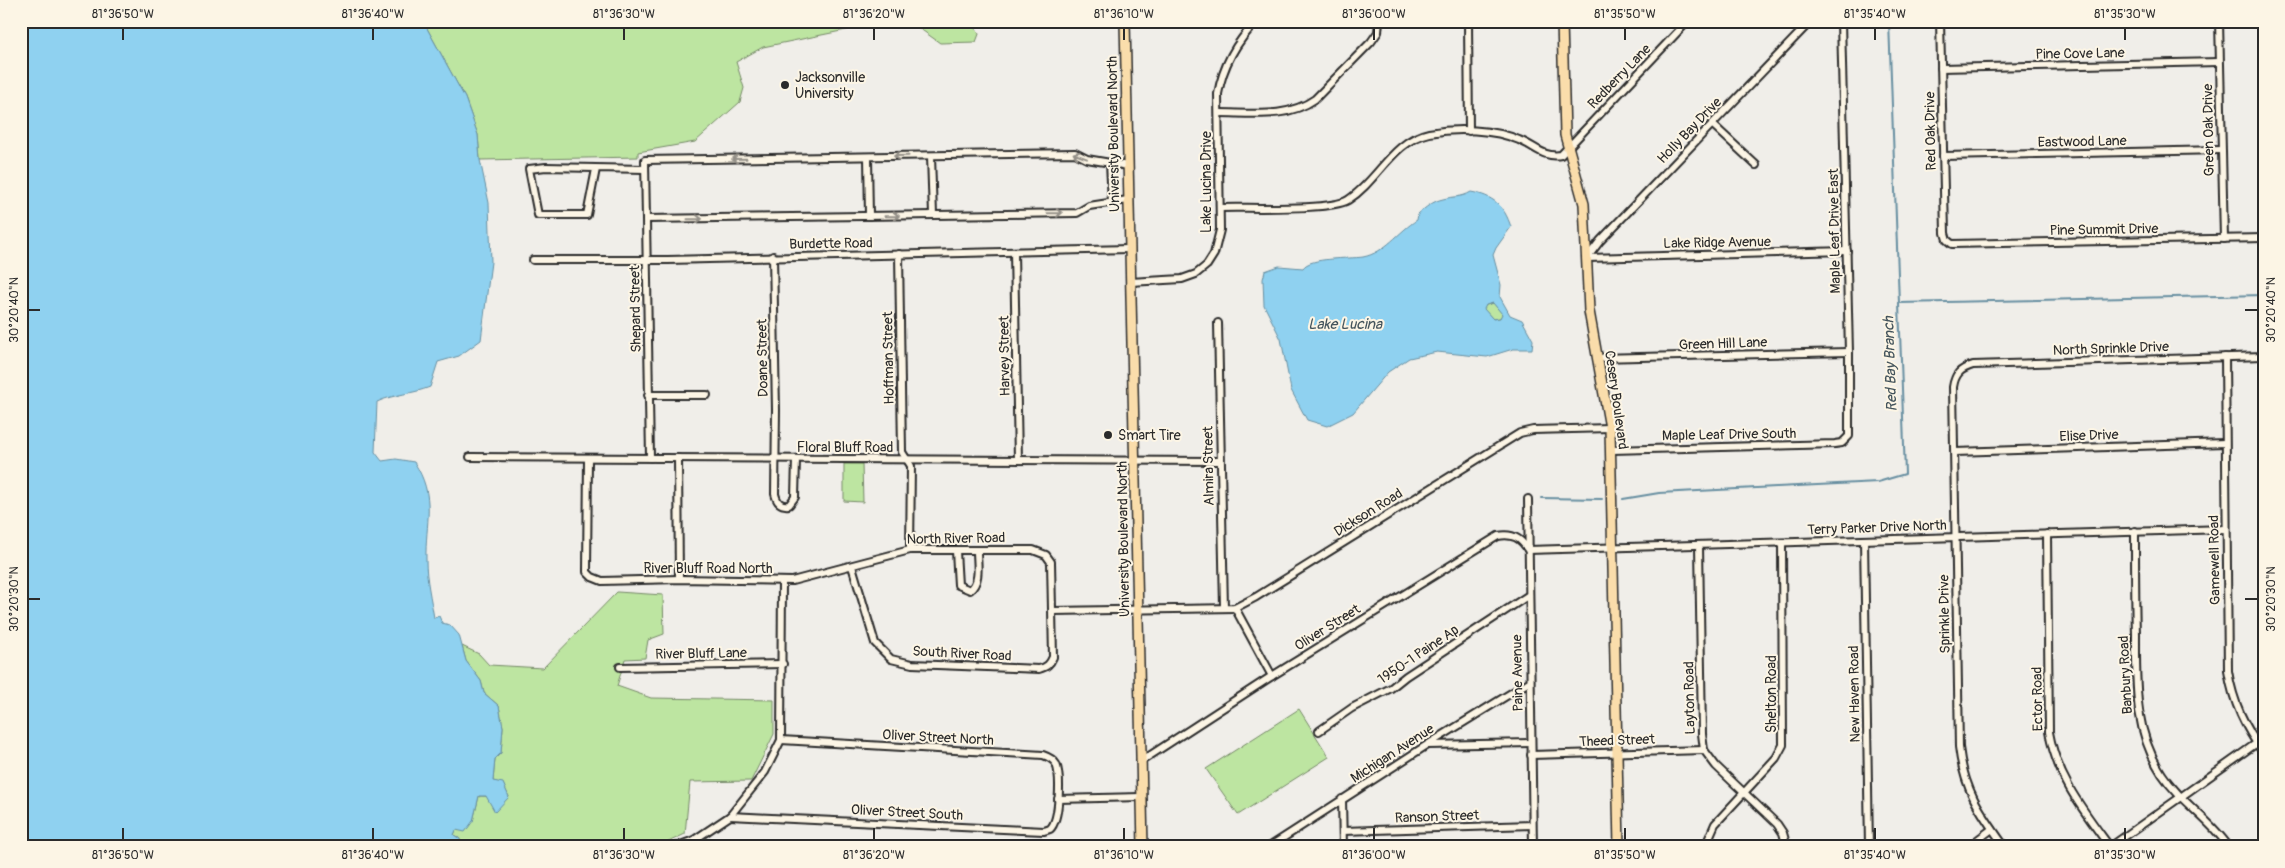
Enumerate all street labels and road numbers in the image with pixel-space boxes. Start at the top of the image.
street label: Redberry Lane [1584,40,1655,112]
street label: Pine Cove Lane [2035,44,2125,63]
street label: University Boulevard North [1104,56,1123,212]
street label: Green Oak Drive [2199,83,2218,176]
street label: Red Oak Drive [1921,91,1940,171]
street label: Holly Bay Drive [1654,94,1725,167]
street label: Lake Lucina Drive [1198,131,1215,233]
street label: Eastwood Lane [2037,132,2127,151]
street label: Maple Leaf Drive East [1825,168,1844,294]
street label: Pine Summit Drive [2050,220,2159,239]
street label: Lake Ridge Avenue [1663,233,1771,252]
street label: Burdette Road [789,234,873,253]
street label: Shepard Street [626,265,645,353]
street label: Hoffman Street [879,311,898,405]
street label: Harvey Street [995,315,1014,396]
street label: Doane Street [753,318,772,397]
street label: Green Hill Lane [1679,333,1768,354]
street label: North Sprinkle Drive [2053,338,2170,359]
street label: Cesery Boulevard [1601,349,1632,451]
street label: Maple Leaf Drive South [1662,425,1796,444]
street label: Almira Street [1199,426,1218,506]
street label: Elise Drive [2059,426,2119,445]
street label: Floral Bluff Road [797,439,893,456]
street label: University Boulevard North [1114,461,1133,617]
street label: Dickson Road [1331,485,1406,540]
street label: Gamewell Road [2205,515,2224,605]
street label: Terry Parker Drive North [1807,517,1947,538]
street label: North River Road [907,529,1006,548]
street label: River Bluff Road North [644,560,772,577]
street label: Sprinkle Drive [1935,574,1954,654]
street label: Oliver Street [1291,600,1364,654]
street label: 1950-1 Paine Ap [1375,621,1462,688]
street label: Paine Avenue [1508,634,1527,712]
street label: Banbury Road [2115,635,2136,715]
street label: South River Road [912,642,1012,665]
street label: River Bluff Lane [655,644,747,663]
street label: New Haven Road [1845,645,1864,743]
street label: Shelton Road [1763,655,1780,733]
street label: Layton Road [1680,661,1699,735]
street label: Ector Road [2028,666,2047,731]
street label: Michigan Avenue [1347,720,1437,787]
street label: Oliver Street North [882,726,994,749]
street label: Theed Street [1579,731,1656,750]
street label: Oliver Street South [850,801,963,824]
street label: Ranson Street [1395,807,1480,826]

